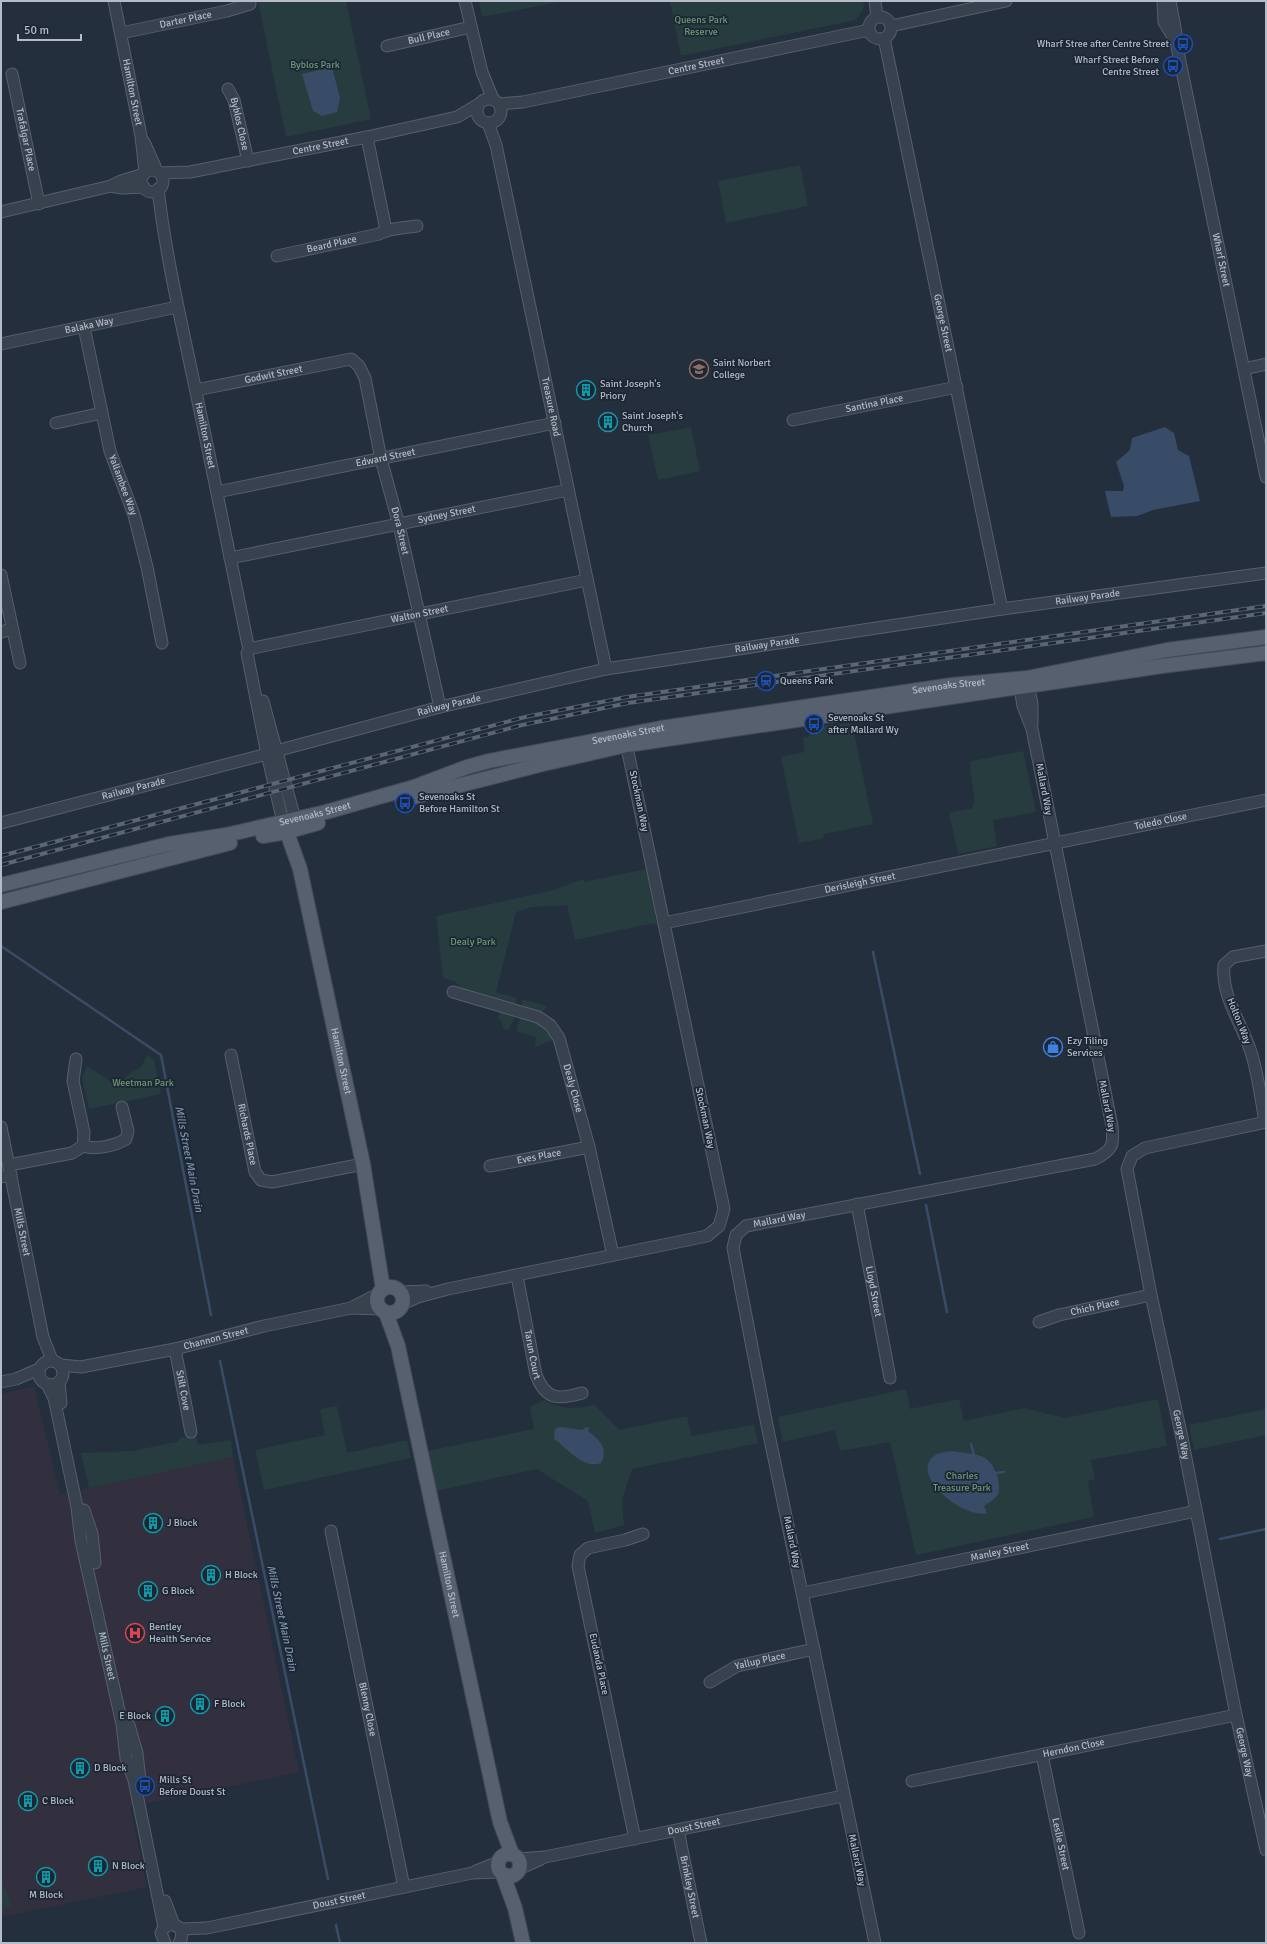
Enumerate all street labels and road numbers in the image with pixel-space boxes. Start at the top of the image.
street label: Darter Place [158,8,213,31]
street label: Bull Place [407,26,451,47]
street label: Centre Street [667,54,726,78]
street label: Hamilton Street [120,58,145,127]
street label: Byblos Close [228,96,251,152]
street label: Trafalgar Place [13,107,38,172]
street label: Centre Street [291,135,350,158]
street label: Wharf Street [1210,232,1233,288]
street label: Beard Place [306,233,358,255]
street label: George Street [931,293,955,353]
street label: Balaka Way [64,314,115,336]
street label: Godwit Street [243,363,304,386]
street label: Treasure Road [539,376,563,437]
street label: Santina Place [845,392,904,415]
street label: Hamilton Street [192,401,218,470]
street label: Edward Street [355,446,417,470]
street label: Yallambee Way [106,453,140,517]
street label: Sydney Street [417,503,477,526]
street label: Dora Street [388,506,412,556]
street label: Railway Parade [1055,587,1121,608]
street label: Walton Street [390,602,450,626]
street label: Railway Parade [734,634,800,655]
street label: Sevenoaks Street [911,676,986,697]
street label: Railway Parade [416,692,482,719]
street label: Sevenoaks Street [591,722,666,747]
street label: Mallard Way [1033,762,1055,816]
street label: Stockman Way [627,769,651,833]
street label: Railway Parade [101,775,167,803]
street label: Sevenoaks Street [278,799,353,829]
street label: Toledo Close [1133,810,1188,833]
street label: Derisleigh Street [823,870,897,896]
street label: Holton Way [1224,996,1254,1046]
street label: Hamilton Street [328,1027,354,1096]
street label: Dealy Close [560,1063,585,1114]
street label: Mallard Way [1096,1079,1118,1133]
street label: Stockman Way [693,1086,717,1150]
street label: Richards Place [235,1102,259,1166]
street label: Eves Place [516,1146,562,1167]
street label: Mills Street [11,1207,33,1258]
street label: Mallard Way [752,1209,807,1231]
street label: Lloyd Street [863,1265,884,1318]
street label: Chich Place [1069,1296,1121,1318]
street label: Channon Street [182,1324,250,1353]
street label: Tarun Court [521,1329,543,1382]
street label: Stilt Cove [173,1369,193,1411]
street label: George Way [1170,1409,1192,1461]
street label: Mallard Way [781,1515,803,1569]
street label: Manley Street [969,1540,1031,1564]
street label: Hamilton Street [436,1550,462,1619]
street label: Mills Street [95,1631,118,1682]
street label: Eudanda Place [587,1632,611,1696]
street label: Yallup Place [734,1649,787,1672]
street label: Blenny Close [356,1681,379,1737]
street label: George Way [1233,1726,1256,1779]
street label: Herndon Close [1042,1736,1106,1760]
street label: Doust Street [666,1815,722,1838]
street label: Leslie Street [1049,1817,1072,1872]
street label: Mallard Way [846,1833,868,1887]
street label: Brinkley Street [677,1854,702,1920]
street label: Doust Street [312,1889,367,1912]

